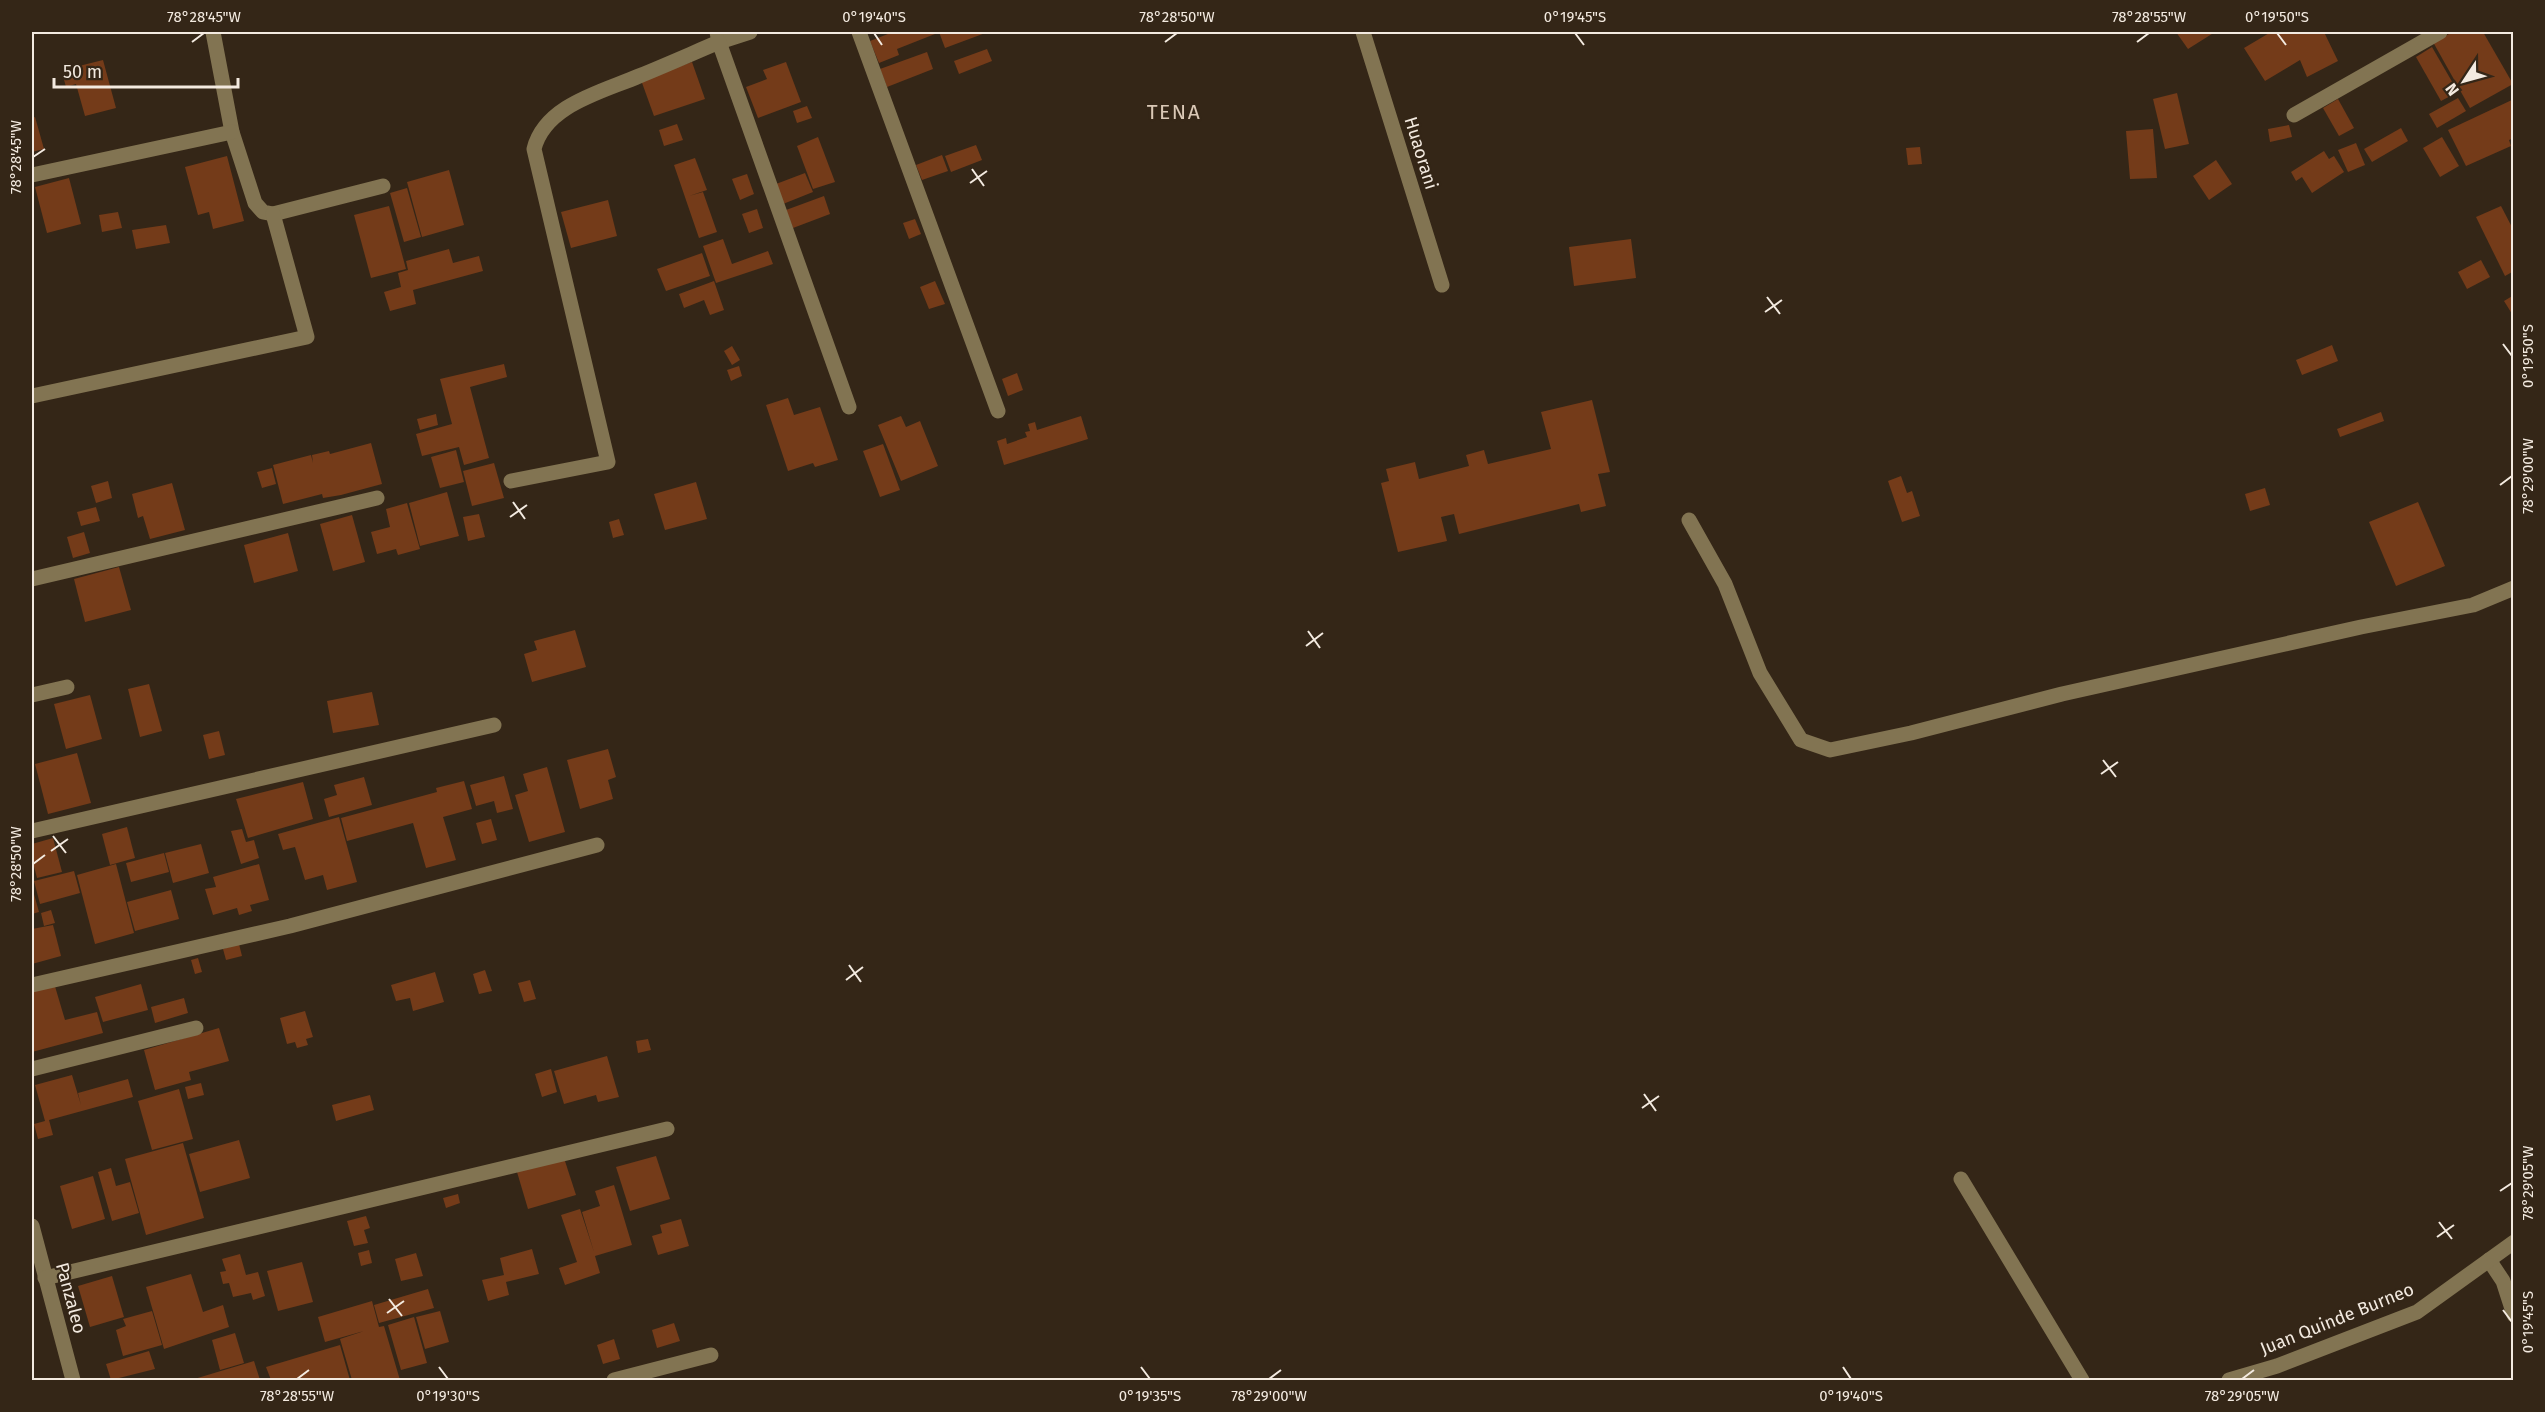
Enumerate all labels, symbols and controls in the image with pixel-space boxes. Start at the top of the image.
text: 78°28'45"W [167,8,242,26]
text: 0°19'40"S [842,8,906,26]
text: 78°28'50"W [1139,8,1215,26]
text: 0°19'45"S [1544,8,1606,26]
text: 78°28'55"W [2112,8,2187,26]
text: 0°19'50"S [2245,8,2309,26]
scale bar [54,51,238,89]
north arrow [2434,51,2494,111]
text: 50 m [63,61,102,83]
text: N [2441,80,2463,99]
district label: TENA [1147,99,1201,125]
street label: Huaorani [1400,114,1442,192]
text: 78°28'45"W [7,119,25,194]
text: 0°19'50"S [2519,324,2537,388]
text: 78°29'00"W [2519,438,2537,514]
text: 78°28'50"W [7,826,25,902]
text: 78°29'05"W [2519,1145,2537,1220]
street label: Panzaleo [51,1260,91,1336]
street label: Juan Quinde Burneo [2257,1278,2417,1360]
text: 0°19'45"S [2519,1291,2537,1353]
text: 78°28'55"W [260,1387,335,1405]
text: 0°19'30"S [416,1387,480,1405]
text: 0°19'35"S [1119,1387,1181,1405]
text: 78°29'00"W [1231,1387,1307,1405]
text: 0°19'40"S [1819,1387,1883,1405]
text: 78°29'05"W [2205,1387,2280,1405]

